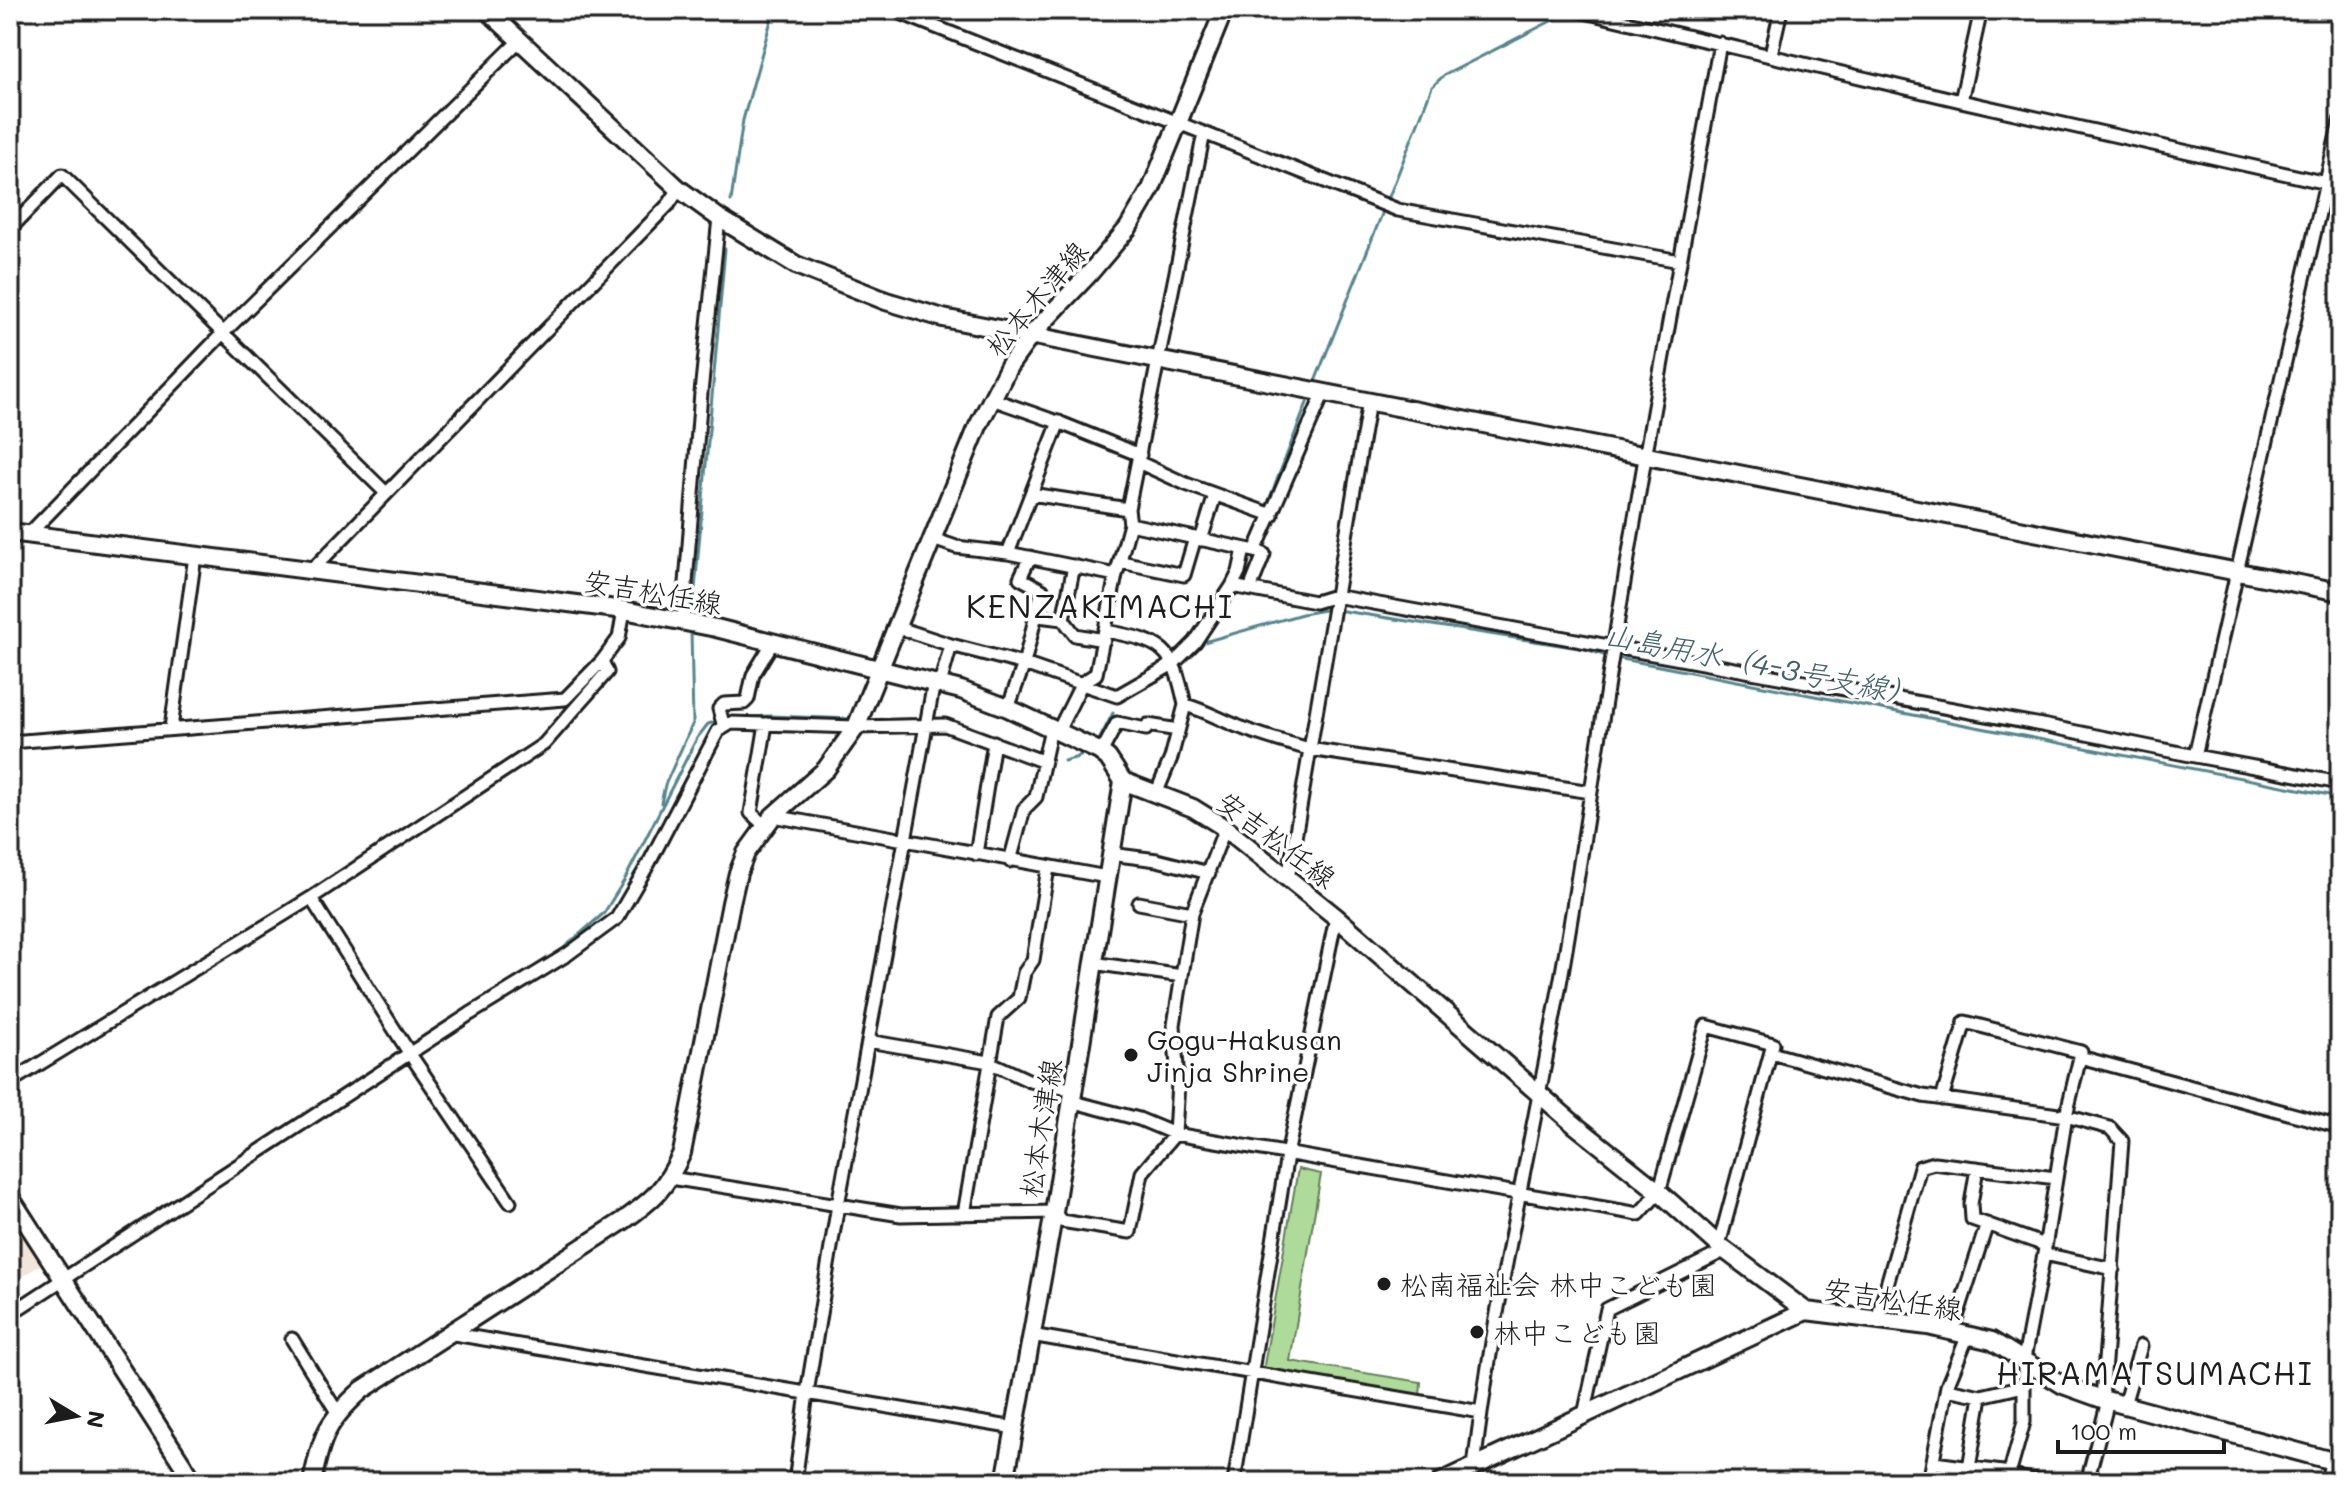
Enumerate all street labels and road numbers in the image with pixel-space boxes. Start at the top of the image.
street label: 松本木津線 [977,233,1095,363]
street label: 安吉松任線 [581,561,725,621]
street label: 安吉松任線 [1210,782,1344,896]
street label: 松本木津線 [1011,1056,1069,1200]
street label: 安吉松任線 [1821,1269,1965,1327]

